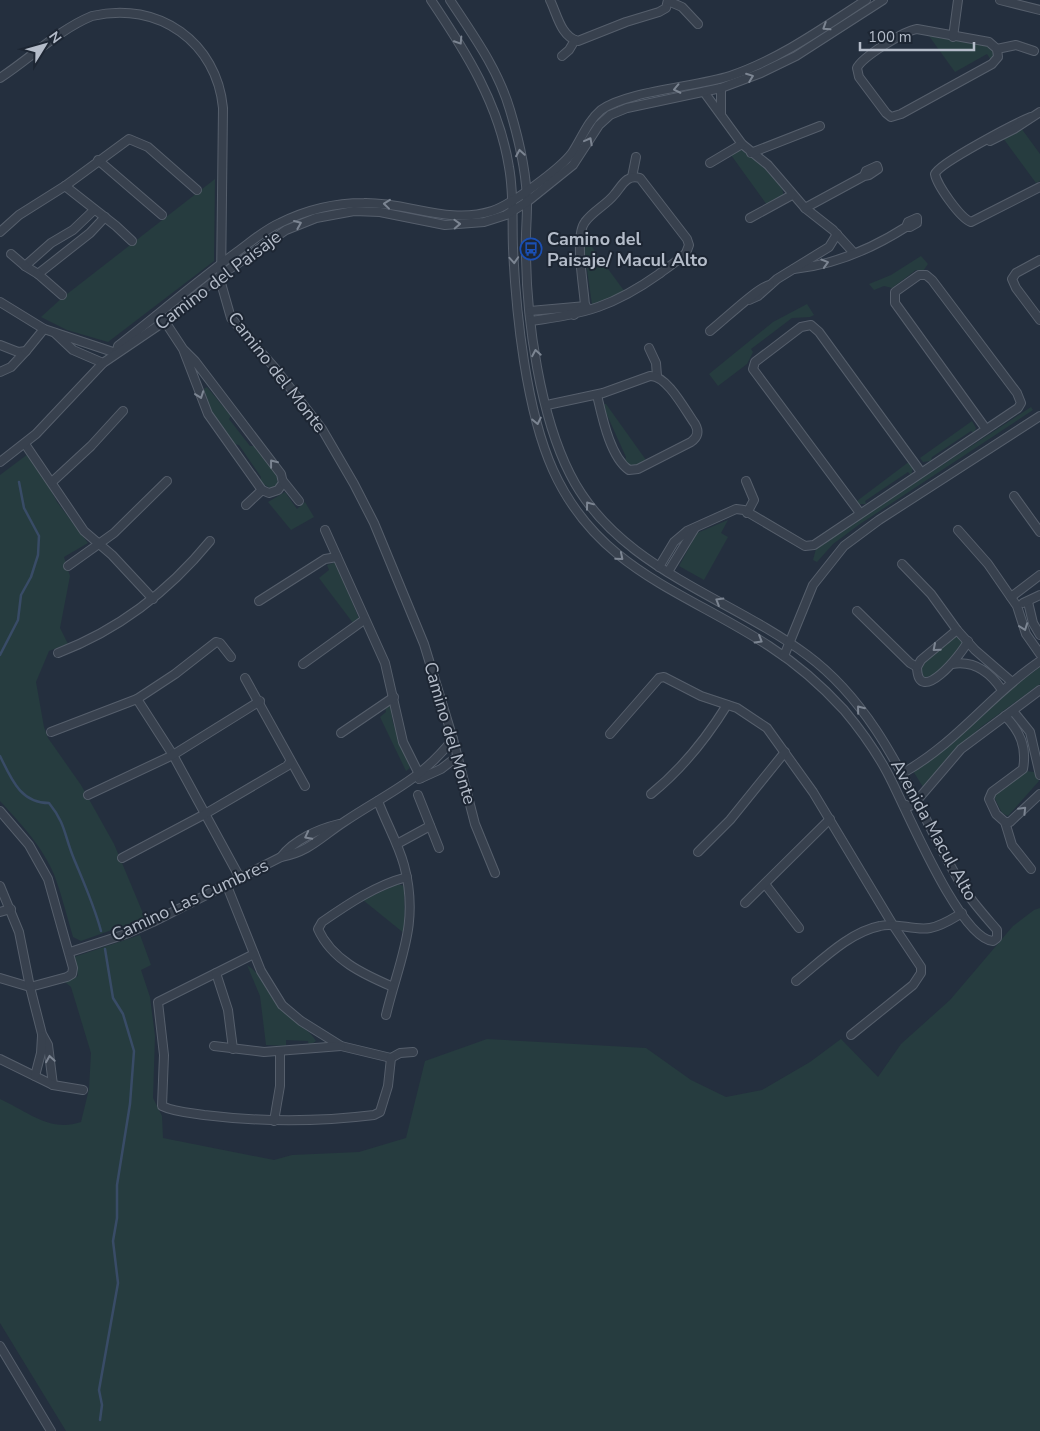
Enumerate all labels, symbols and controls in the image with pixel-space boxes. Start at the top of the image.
north arrow [20,20,70,70]
one-way arrow [822,20,831,30]
scale bar [860,20,974,52]
text: 100 m [868,27,912,47]
text: N [44,28,66,47]
one-way arrow [452,35,462,44]
one-way arrow [745,73,754,84]
one-way arrow [673,83,681,93]
one-way arrow [583,138,593,147]
one-way arrow [516,149,526,158]
one-way arrow [383,199,391,210]
one-way arrow [453,219,461,230]
one-way arrow [293,220,302,231]
street label: Camino del Paisaje [150,225,286,335]
place label: Camino del Paisaje/ Macul Alto [547,227,708,272]
bus stop icon: Camino del Paisaje/ Macul Alto [519,237,543,261]
one-way arrow [508,257,519,265]
one-way arrow [820,258,828,268]
street label: Camino del Monte [222,307,332,437]
one-way arrow [531,348,542,357]
one-way arrow [194,390,204,399]
one-way arrow [531,416,542,425]
one-way arrow [270,459,279,469]
one-way arrow [586,501,596,510]
one-way arrow [614,552,623,560]
one-way arrow [715,597,724,607]
one-way arrow [1018,622,1028,631]
one-way arrow [754,633,763,643]
one-way arrow [932,642,941,651]
street label: Camino del Monte [418,659,482,807]
one-way arrow [856,706,865,715]
street label: Avenida Macul Alto [885,755,983,905]
one-way arrow [1017,807,1026,816]
one-way arrow [305,830,314,840]
street label: Camino Las Cumbres [107,853,273,947]
one-way arrow [45,1055,56,1063]

